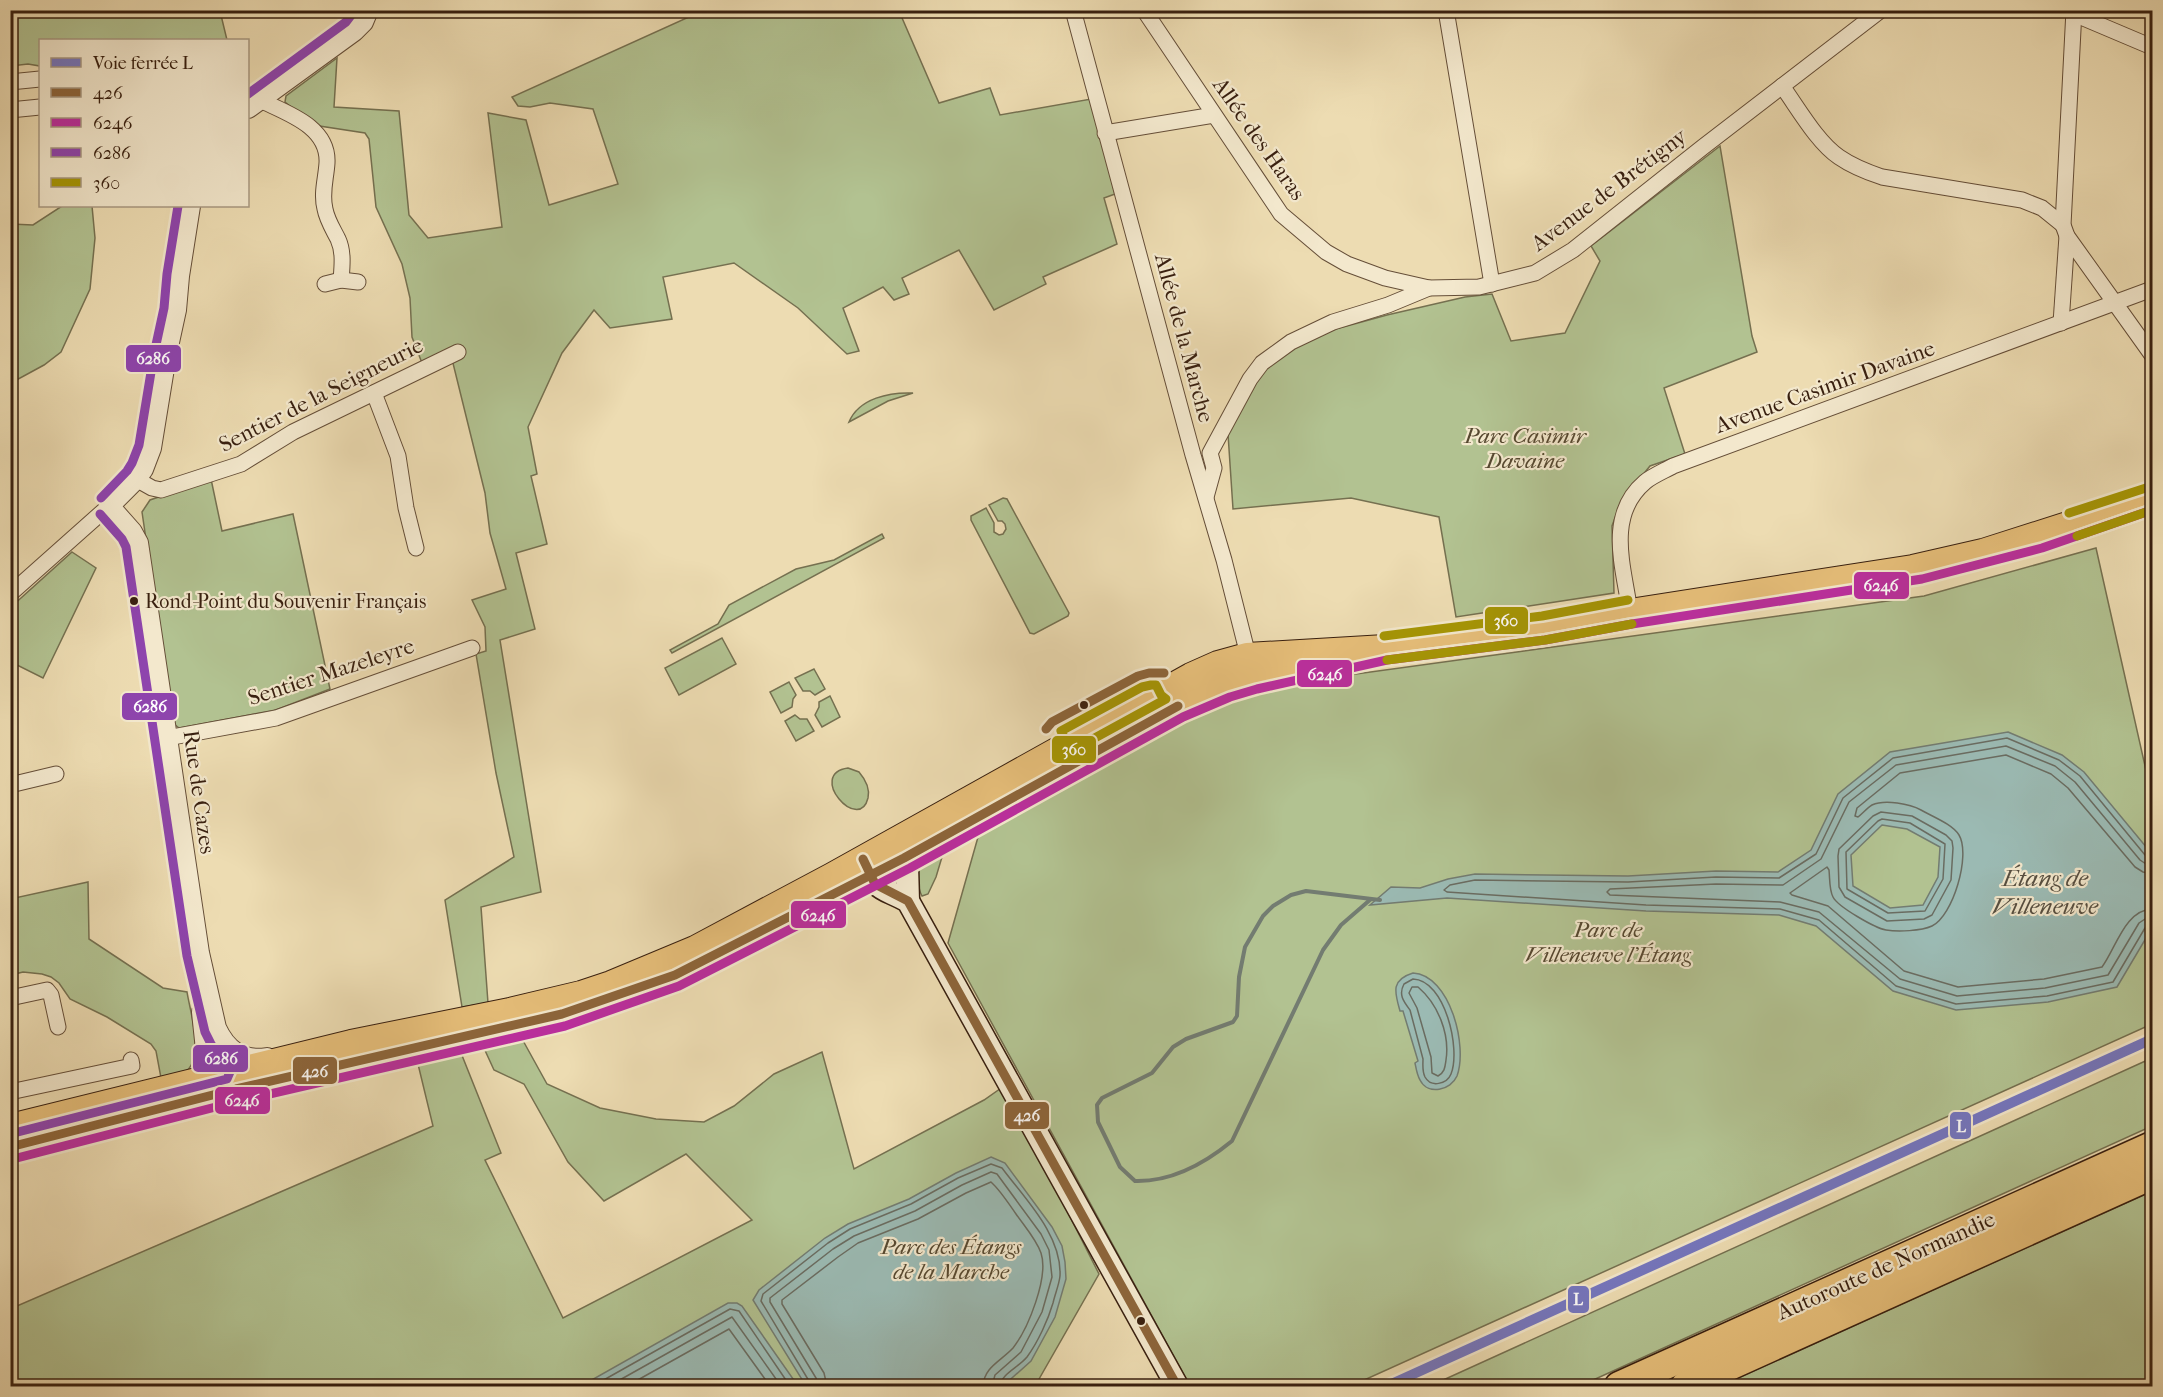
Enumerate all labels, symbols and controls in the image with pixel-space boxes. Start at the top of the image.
legend [39,39,249,207]
text: Voie ferrée L [92,53,193,74]
street label: Allée des Haras [1207,72,1311,205]
text: 426 [93,83,123,104]
text: 6246 [93,113,133,134]
street label: Avenue de Brétigny [1525,122,1693,257]
text: 6286 [93,143,131,164]
text: 360 [93,173,120,194]
street label: Allée de la Marche [1149,250,1219,425]
street label: Sentier de la Seigneurie [215,332,428,458]
street label: Avenue Casimir Davaine [1711,335,1938,439]
line badge: 6286 [125,344,182,373]
text: 6286 [136,349,170,368]
park label: Parc Casimir Davaine [1463,423,1588,474]
line badge: 6246 [1853,571,1910,600]
text: 6246 [1864,576,1899,596]
place label: Rond-Point du Souvenir Français [145,590,426,613]
marker: Rond-Point du Souvenir Français [128,595,140,607]
line badge: 360 [1484,606,1529,635]
text: 360 [1494,611,1518,631]
street label: Sentier Mazeleyre [245,633,417,711]
line badge: 6246 [1296,659,1353,688]
text: 6246 [1308,665,1343,685]
line badge: 6286 [121,692,178,721]
text: 6286 [133,697,167,716]
unlabelled marker [1078,699,1090,711]
street label: Rue de Cazes [177,728,221,856]
line badge: 360 [1051,735,1097,764]
text: 360 [1062,740,1086,760]
water label: Étang de Villeneuve [1992,864,2099,920]
line badge: 6246 [790,900,847,929]
text: 6246 [801,906,836,926]
park label: Parc de Villeneuve l'Étang [1525,917,1691,968]
line badge: 6286 [192,1044,249,1073]
text: 6286 [204,1049,238,1068]
line badge: 426 [292,1056,338,1085]
text: 426 [301,1062,329,1082]
line badge: 6246 [214,1086,271,1115]
text: 6246 [225,1091,260,1111]
line badge: 426 [1004,1101,1050,1130]
text: 426 [1013,1106,1041,1126]
line badge: L [1949,1111,1972,1140]
text: L [1956,1117,1966,1136]
street label: Autoroute de Normandie [1772,1206,1999,1326]
park label: Parc des Étangs de la Marche [880,1234,1022,1285]
line badge: L [1567,1285,1590,1314]
text: L [1573,1290,1583,1309]
unlabelled marker [1135,1315,1147,1327]

